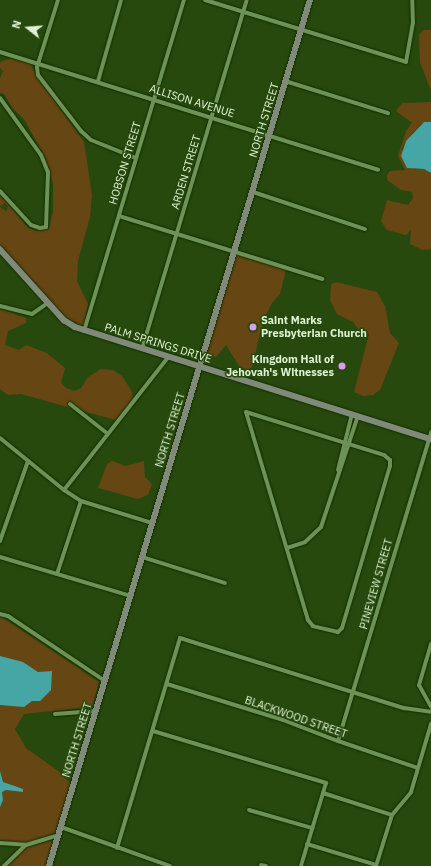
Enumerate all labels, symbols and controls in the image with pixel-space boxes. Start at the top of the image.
north arrow [8,8,48,48]
text: N [9,19,24,30]
street label: NORTH STREET [246,81,282,159]
street label: ALLISON AVENUE [148,82,236,120]
street label: HOBSON STREET [106,120,144,206]
street label: ARDEN STREET [168,133,204,211]
place label: Saint Marks Presbyterian Church [261,314,367,340]
street label: PALM SPRINGS DRIVE [103,320,213,366]
marker: Saint Marks Presbyterian Church [248,322,258,332]
place label: Kingdom Hall of Jehovah's Witnesses [226,353,334,379]
marker: Kingdom Hall of Jehovah's Witnesses [337,361,347,371]
street label: NORTH STREET [152,391,188,469]
street label: PINEVIEW STREET [357,537,395,631]
street label: BLACKWOOD STREET [243,693,349,741]
street label: NORTH STREET [59,701,95,779]

